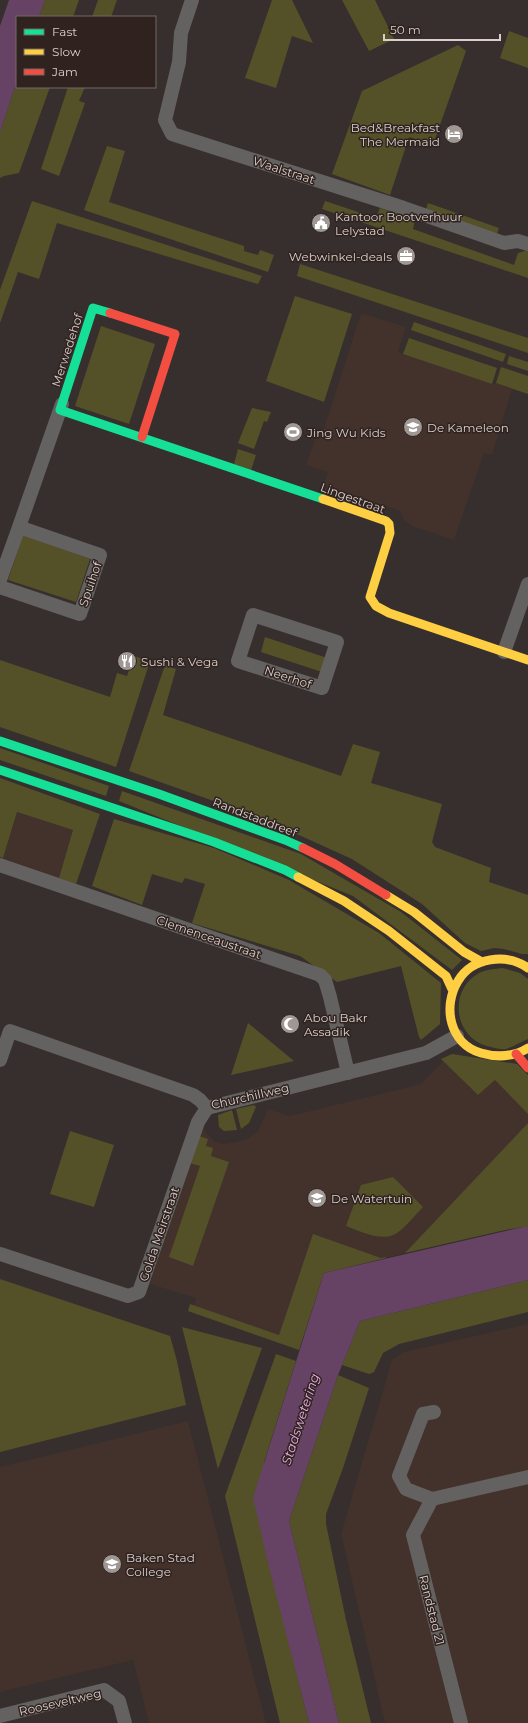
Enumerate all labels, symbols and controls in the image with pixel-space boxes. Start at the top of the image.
legend [16,16,156,88]
scale bar [384,16,500,42]
text: 50 m [390,22,421,37]
text: Fast [52,24,77,39]
text: Slow [52,44,81,59]
text: Jam [51,64,78,79]
place label: Bed&Breakfast The Mermaid [351,120,440,149]
hotel icon: Bed&Breakfast The Mermaid [443,123,465,145]
street label: Waalstraat [251,153,317,187]
place label: Kantoor Bootverhuur Lelystad [335,209,463,238]
public building icon: Kantoor Bootverhuur Lelystad [310,212,332,234]
office icon: Webwinkel-deals [395,245,417,267]
place label: Webwinkel-deals [289,249,392,264]
street label: Merwedehof [48,310,86,389]
school or university icon: De Kameleon [402,416,424,438]
place label: De Kameleon [427,420,509,435]
sports icon: Jing Wu Kids [282,421,304,443]
place label: Jing Wu Kids [306,425,386,440]
street label: Lingestraat [318,479,388,517]
street label: Spuihof [75,559,105,608]
restaurant icon: Sushi & Vega [116,650,138,672]
place label: Sushi & Vega [141,654,218,669]
street label: Neerhof [263,662,314,692]
street label: Randstaddreef [211,794,300,840]
street label: Clemenceaustraat [155,912,264,962]
place label: Abou Bakr Assadik [304,1010,368,1039]
mosque icon: Abou Bakr Assadik [279,1013,301,1035]
street label: Churchillweg [210,1080,290,1112]
street label: Golda Meirstraat [136,1185,182,1283]
school or university icon: De Watertuin [306,1187,328,1209]
place label: De Watertuin [331,1191,412,1206]
water label: Stadswetering [278,1371,322,1467]
place label: Baken Stad College [126,1550,195,1579]
school or university icon: Baken Stad College [101,1553,123,1575]
street label: Randstad 21 [416,1573,448,1647]
street label: Rooseveltweg [17,1685,103,1719]

